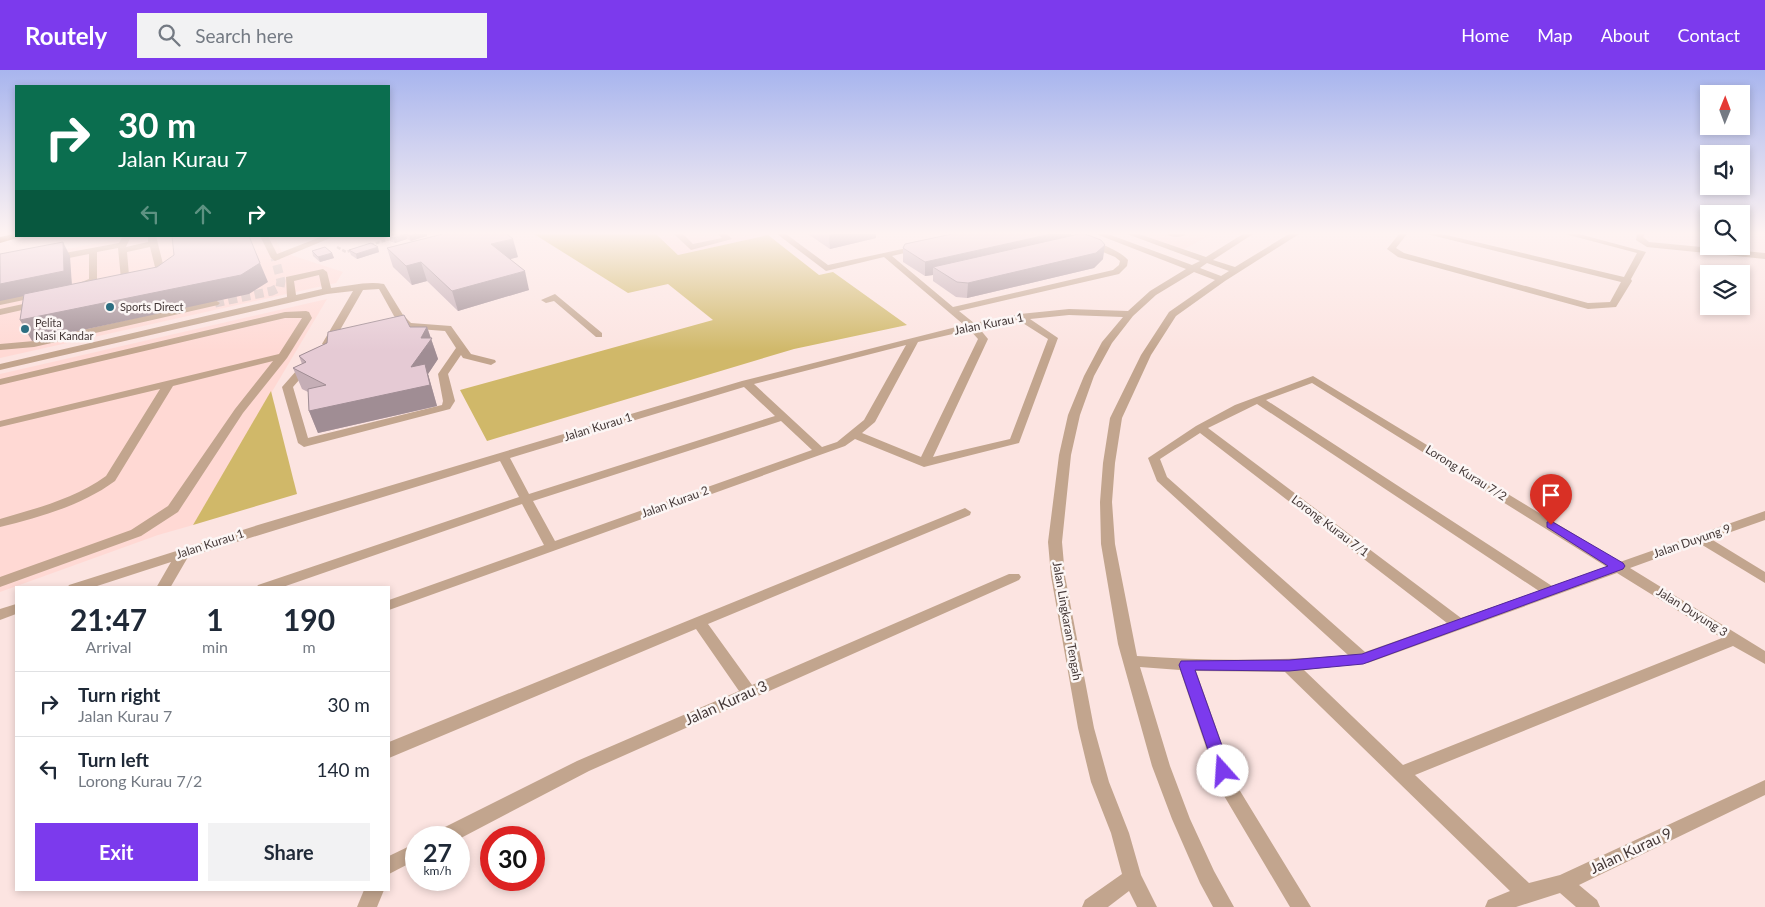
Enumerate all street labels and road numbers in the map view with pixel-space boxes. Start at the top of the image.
street label: Jalan Kurau 1 [953,309,1025,338]
street label: Jalan Kurau 1 [562,409,634,444]
street label: Lorong Kurau 7/2 [1423,442,1510,504]
street label: Jalan Kurau 2 [639,482,711,521]
street label: Lorong Kurau 7/1 [1289,492,1372,560]
street label: Jalan Duyung 9 [1651,520,1733,561]
street label: Jalan Kurau 1 [174,525,246,562]
street label: Jalan Lingkaran Tengah [1050,560,1085,682]
street label: Jalan Duyung 3 [1654,584,1731,639]
street label: Jalan Kurau 3 [682,676,770,728]
street label: Jalan Kurau 9 [1587,823,1674,877]

